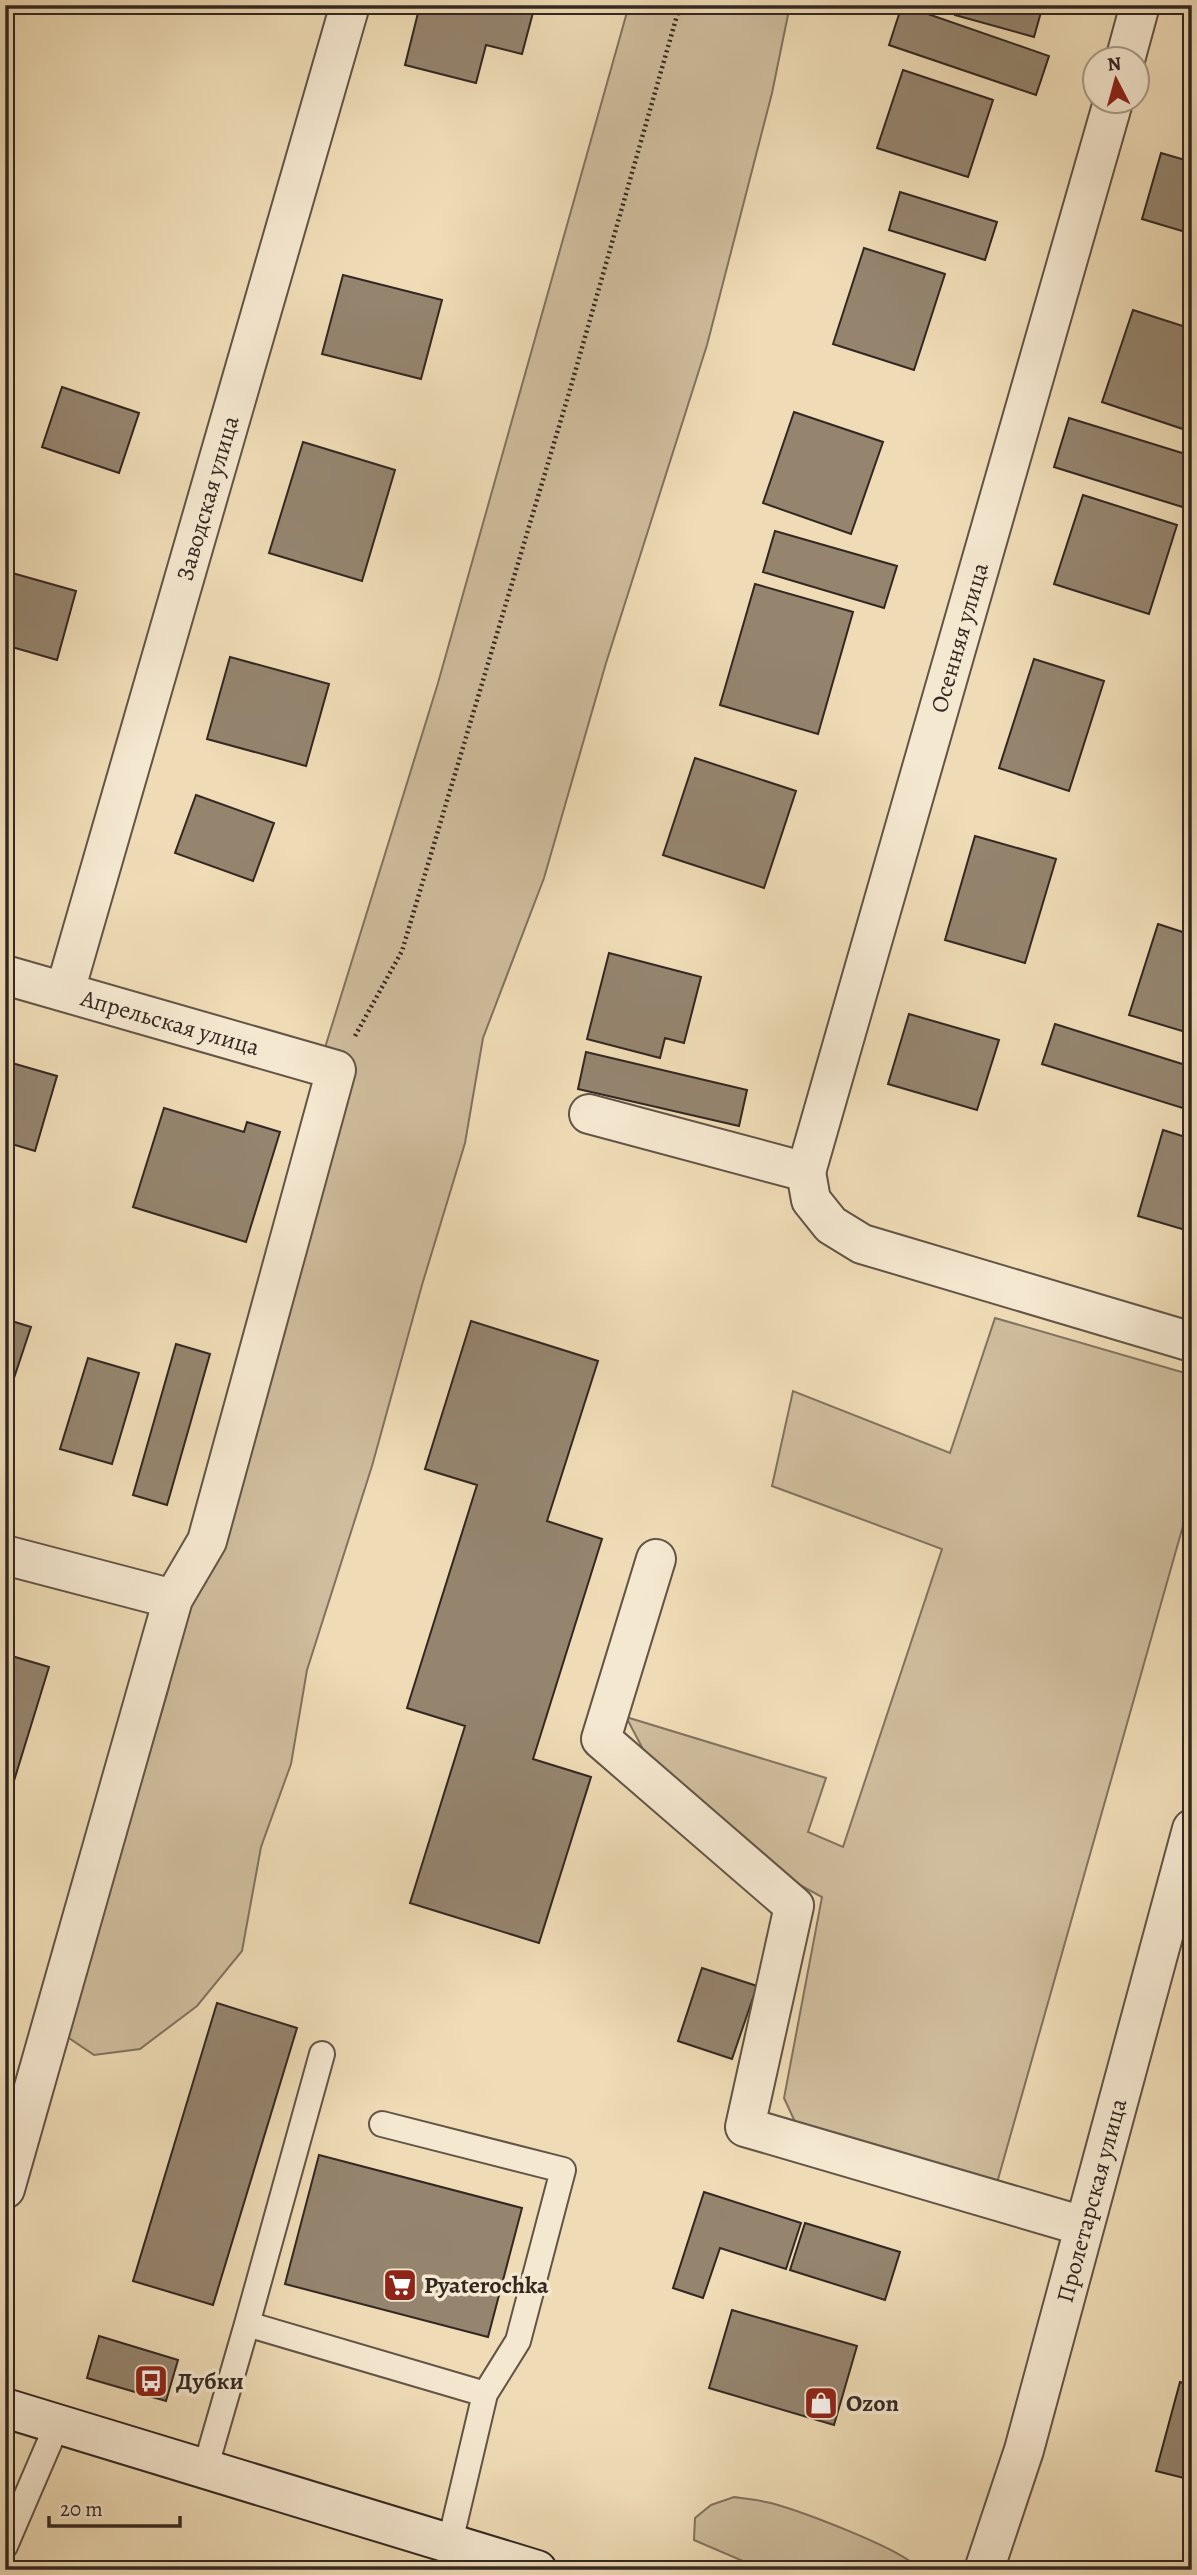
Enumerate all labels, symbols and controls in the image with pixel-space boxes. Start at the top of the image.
north arrow [1082,46,1152,116]
text: N [1106,50,1123,78]
street label: Заводская улица [168,412,246,584]
street label: Осенняя улица [923,559,996,716]
street label: Апрельская улица [76,981,263,1063]
street label: Пролетарская улица [1049,2095,1134,2306]
supermarket icon: Pyaterochka [381,2266,419,2304]
place label: Pyaterochka [424,2269,549,2301]
bus stop icon: Дубки [132,2362,170,2400]
place label: Дубки [176,2365,244,2397]
shop icon: Ozon [802,2384,840,2422]
place label: Ozon [846,2387,900,2419]
scale bar [49,2484,180,2528]
text: 20 m [60,2495,103,2523]

